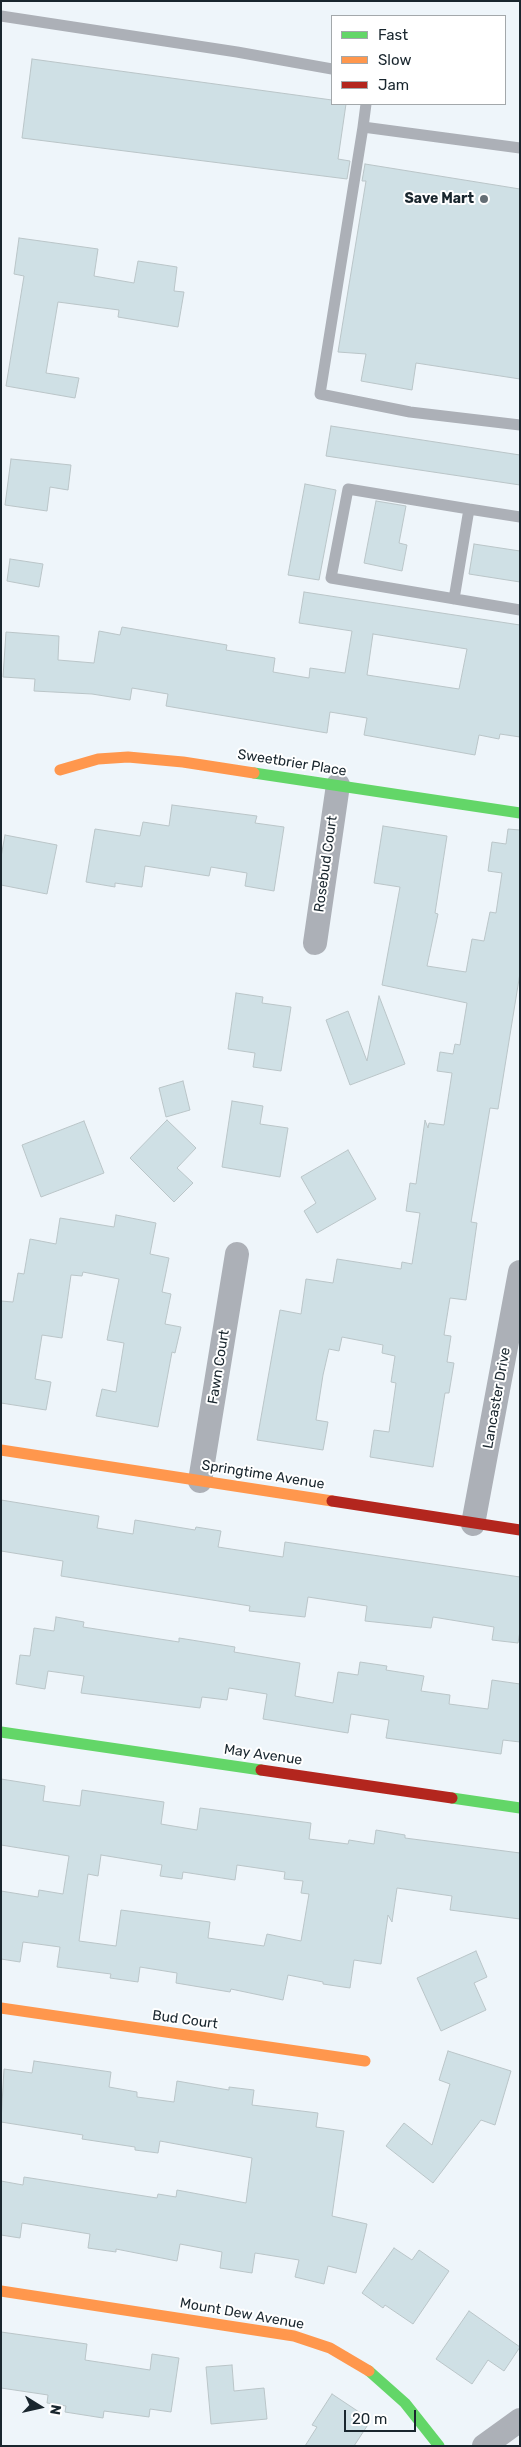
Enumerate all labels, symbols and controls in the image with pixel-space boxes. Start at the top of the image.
legend [331,15,506,105]
text: Fast [378,26,408,44]
text: Slow [378,51,411,69]
text: Jam [378,76,409,94]
place label: Save Mart [405,191,474,207]
marker: Save Mart [478,193,490,205]
street label: Sweetbrier Place [236,746,348,780]
street label: Rosebud Court [311,815,341,913]
street label: Fawn Court [205,1329,233,1405]
street label: Lancaster Drive [480,1346,514,1450]
street label: Springtime Avenue [200,1457,326,1493]
street label: May Avenue [223,1741,303,1769]
street label: Bud Court [151,2007,219,2033]
street label: Mount Dew Avenue [179,2295,305,2333]
north arrow [15,2382,65,2432]
scale bar [346,2400,418,2432]
text: N [46,2403,65,2416]
text: 20 m [352,2410,387,2428]

